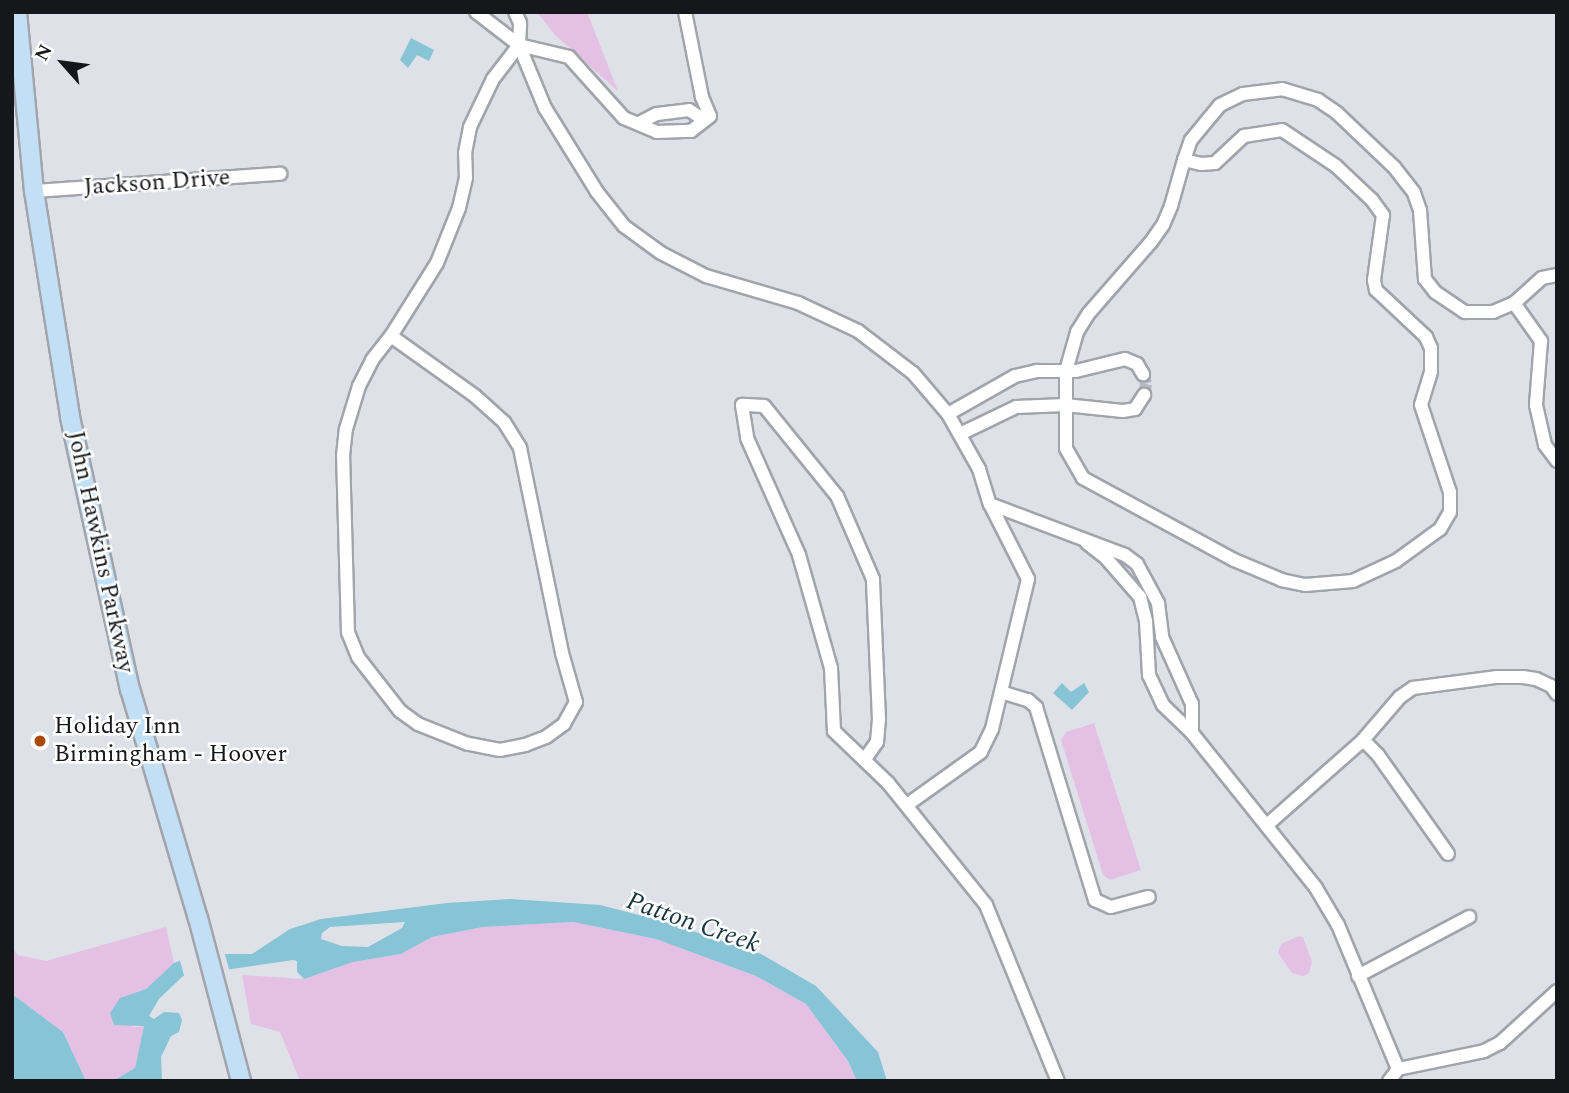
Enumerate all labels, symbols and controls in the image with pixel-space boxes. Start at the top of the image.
north arrow [28,28,98,98]
text: N [28,39,60,67]
street label: Jackson Drive [83,164,231,202]
street label: John Hawkins Parkway [60,428,140,676]
place label: Holiday Inn Birmingham - Hoover [54,713,287,769]
marker: Holiday Inn Birmingham - Hoover [32,733,48,749]
water label: Patton Creek [622,886,764,960]

